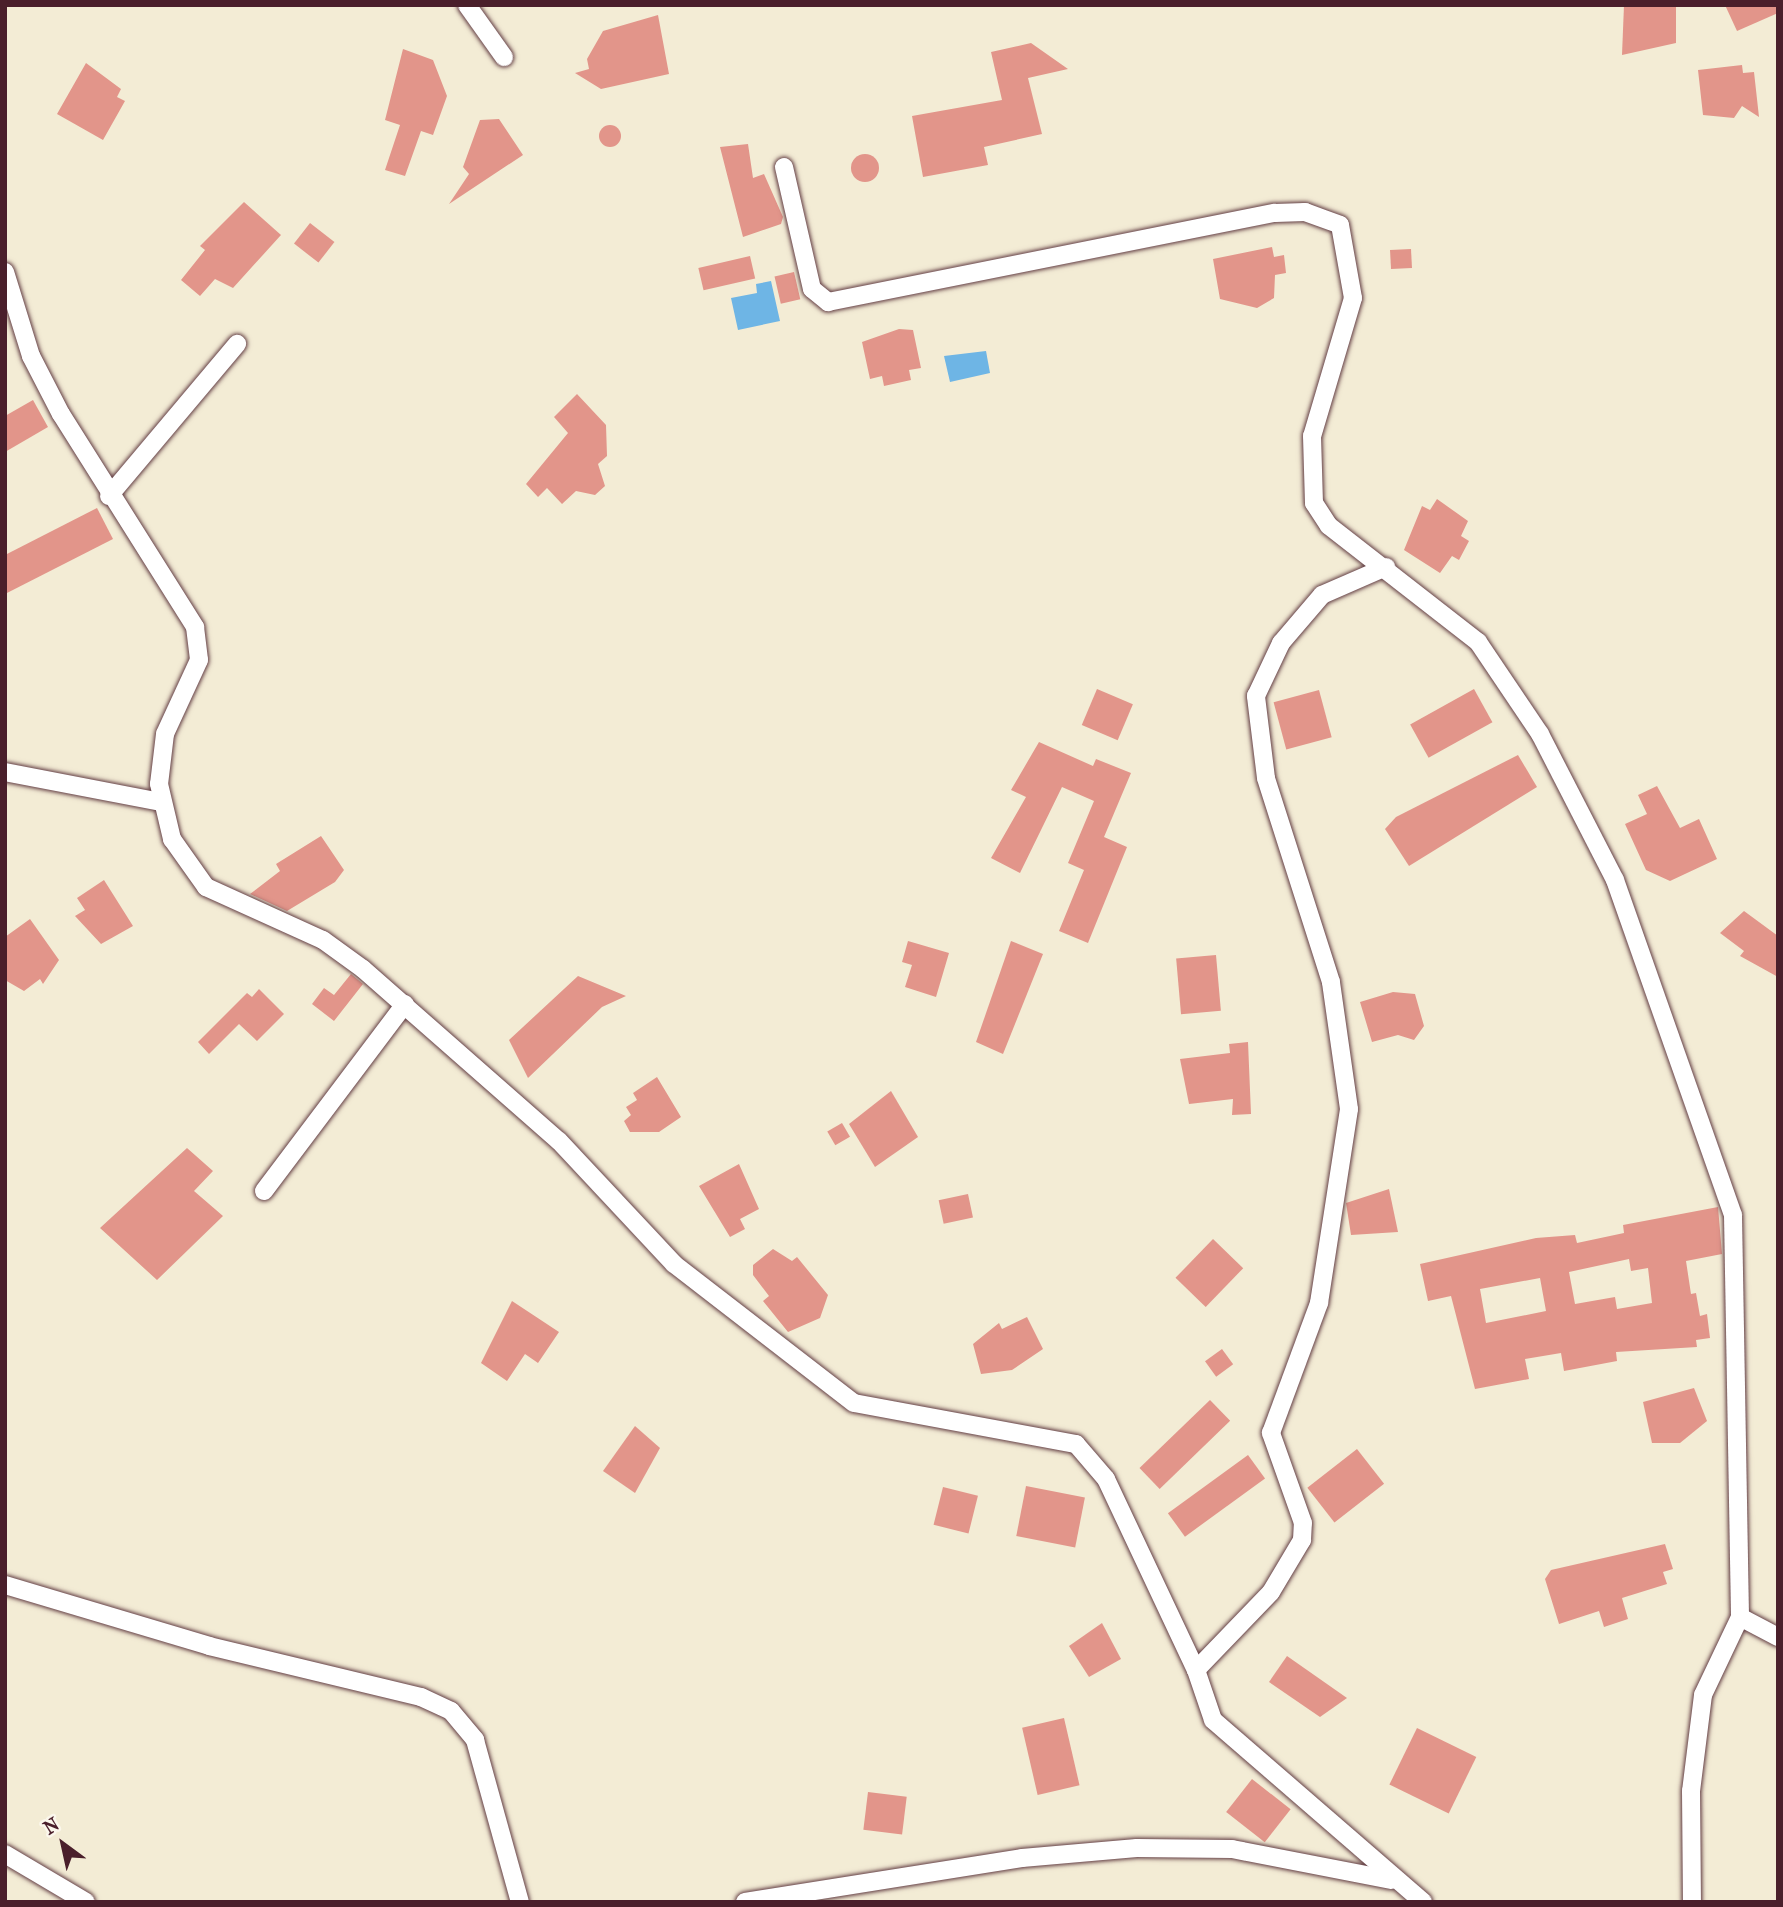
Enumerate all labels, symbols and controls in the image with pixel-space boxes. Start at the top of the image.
north arrow [28,1809,98,1879]
text: N [40,1813,64,1840]

